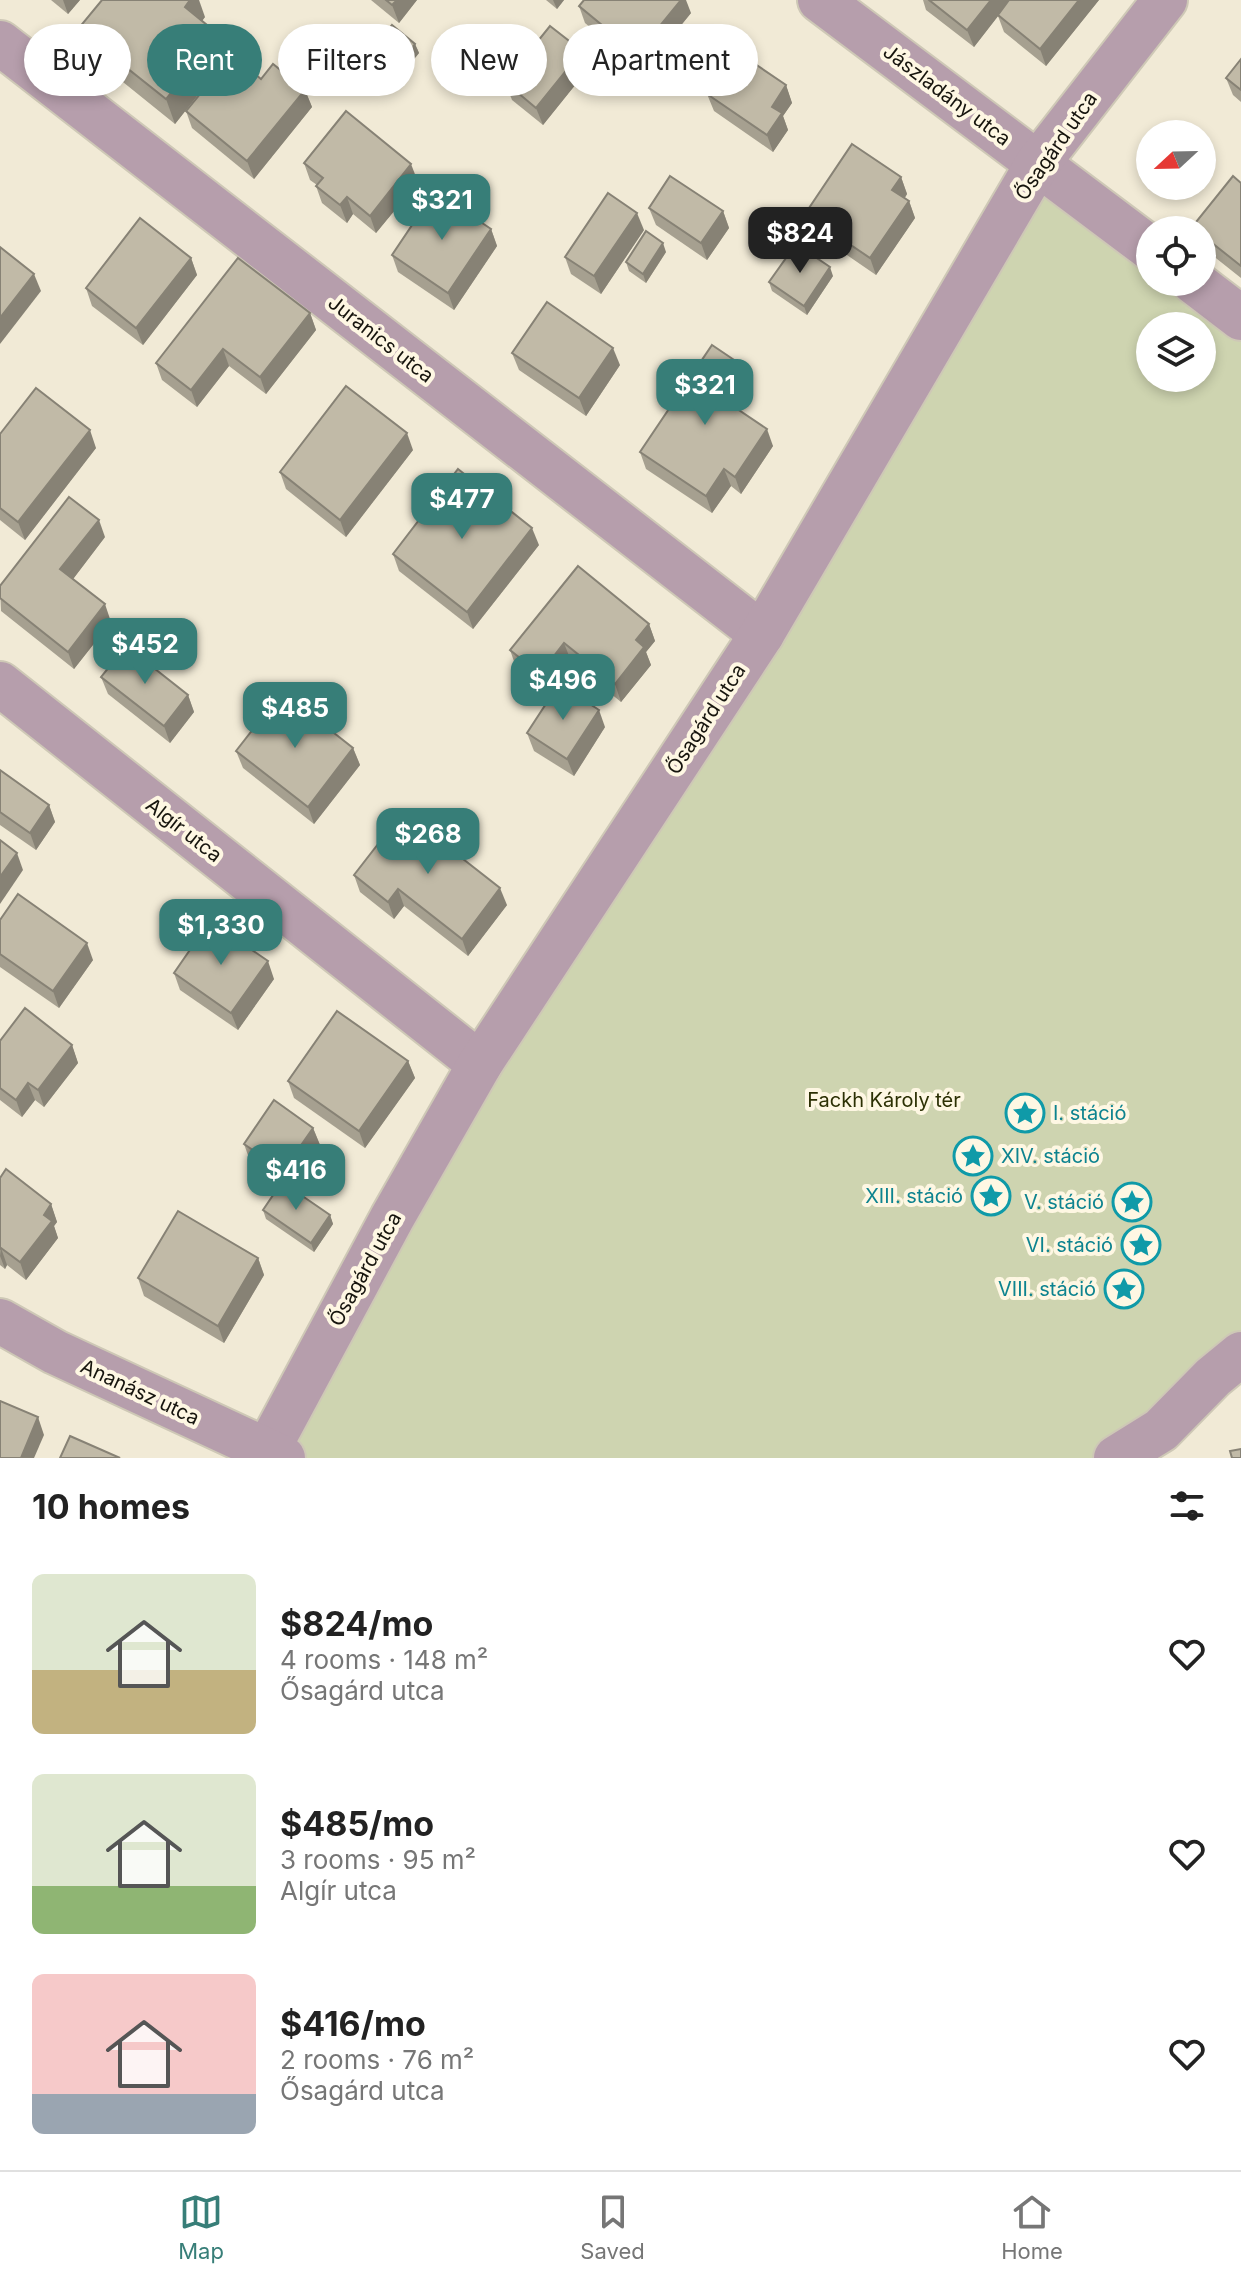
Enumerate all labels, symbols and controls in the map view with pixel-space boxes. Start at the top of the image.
chip: Buy [24,24,131,96]
chip: Rent [147,24,262,96]
chip: Filters [278,24,415,96]
chip: New [431,24,547,96]
chip: Apartment [563,24,758,96]
street label: Jászladány utca [879,39,1015,151]
street label: Ősagárd utca [1010,87,1102,205]
north arrow [1136,120,1216,200]
map controls [1136,120,1216,392]
pin: $321 [395,174,489,242]
text: $321 [411,184,473,215]
pin: $824 [753,207,847,275]
button: locate [1136,216,1216,296]
text: $824 [766,217,834,248]
street label: Juranics utca [323,290,439,388]
button: layers [1136,312,1216,392]
pin: $321 [658,359,752,427]
text: $321 [674,369,736,400]
pin: $477 [415,473,509,541]
text: $477 [429,483,495,514]
pin: $452 [98,618,192,686]
text: $452 [111,628,179,659]
pin: $496 [516,654,610,722]
street label: Ősagárd utca [661,659,751,779]
text: $496 [529,664,597,695]
pin: $485 [248,682,342,750]
text: $485 [261,692,329,723]
street label: Algír utca [141,793,227,867]
pin: $268 [381,808,475,876]
text: $268 [394,818,462,849]
pin: $1,330 [156,899,286,967]
text: $1,330 [177,909,265,940]
park label: Fackh Károly tér [807,1088,961,1112]
place icon: I. stáció [1004,1092,1046,1134]
place label: I. stáció [1053,1101,1126,1125]
place icon: XIV. stáció [952,1135,994,1177]
pin: $416 [249,1144,343,1212]
place label: XIV. stáció [1001,1144,1100,1168]
text: $416 [265,1154,327,1185]
place icon: XIII. stáció [970,1175,1012,1217]
place icon: V. stáció [1111,1181,1153,1223]
place label: XIII. stáció [865,1184,963,1208]
place label: V. stáció [1024,1190,1104,1214]
street label: Ősagárd utca [324,1208,406,1330]
place icon: VI. stáció [1120,1224,1162,1266]
place label: VI. stáció [1026,1233,1113,1257]
place icon: VIII. stáció [1103,1268,1145,1310]
place label: VIII. stáció [998,1277,1096,1301]
street label: Ananász utca [77,1354,203,1430]
icon: filters [1165,1484,1209,1528]
text: 10 homes [32,1486,190,1527]
text: $824/mo [280,1603,433,1644]
icon: home [96,1606,192,1702]
icon: heart [1165,1632,1209,1676]
text: 4 rooms · 148 m² [280,1644,488,1675]
text: Ősagárd utca [280,1675,445,1706]
text: $485/mo [280,1803,434,1844]
icon: home [96,1806,192,1902]
icon: heart [1165,1832,1209,1876]
text: 3 rooms · 95 m² [280,1844,476,1875]
text: Algír utca [280,1875,397,1906]
text: $416/mo [280,2003,426,2044]
icon: home [96,2006,192,2102]
icon: heart [1165,2032,1209,2076]
text: 2 rooms · 76 m² [280,2044,474,2075]
text: Ősagárd utca [280,2075,445,2106]
tab: Map [178,2190,224,2264]
tab: Saved [580,2190,645,2264]
tab: Home [1001,2190,1063,2264]

